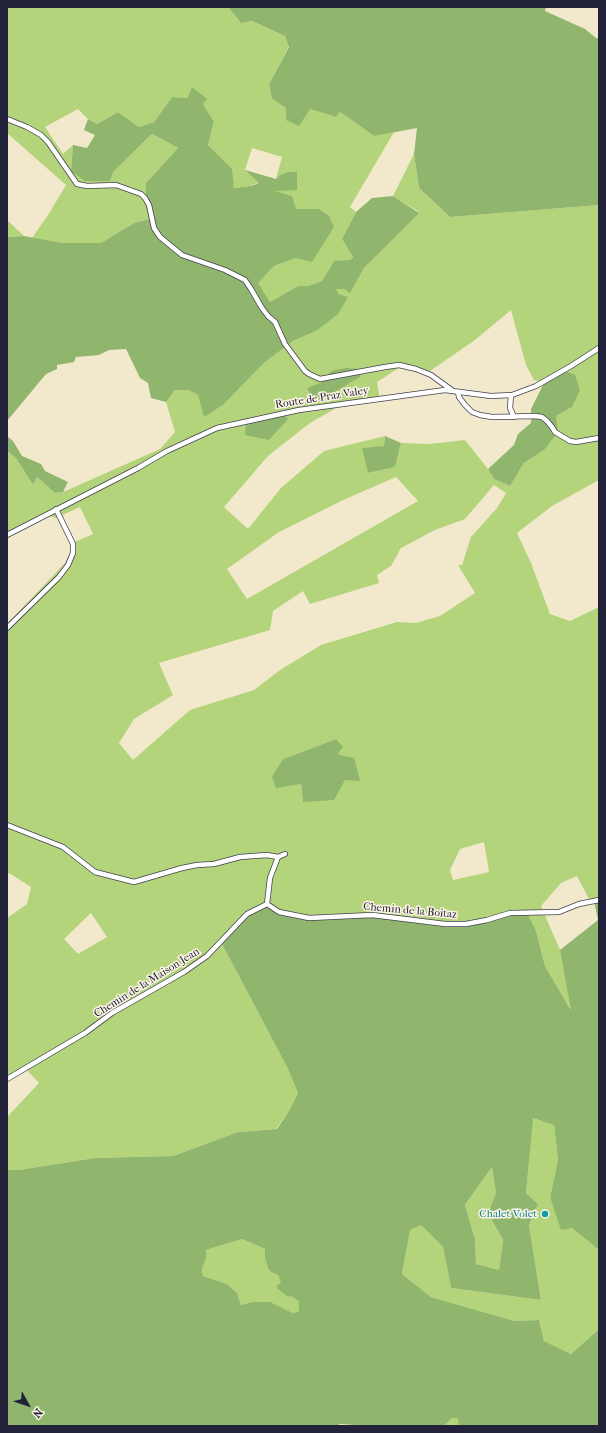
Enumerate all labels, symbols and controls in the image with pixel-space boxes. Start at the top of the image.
street label: Route de Praz Valey [274,384,370,412]
street label: Chemin de la Boitaz [363,900,457,922]
street label: Chemin de la Maison Jean [92,945,202,1021]
place label: Chalet Volet [479,1207,537,1221]
marker: Chalet Volet [540,1209,550,1219]
north arrow [8,1385,48,1425]
text: N [30,1406,45,1420]

